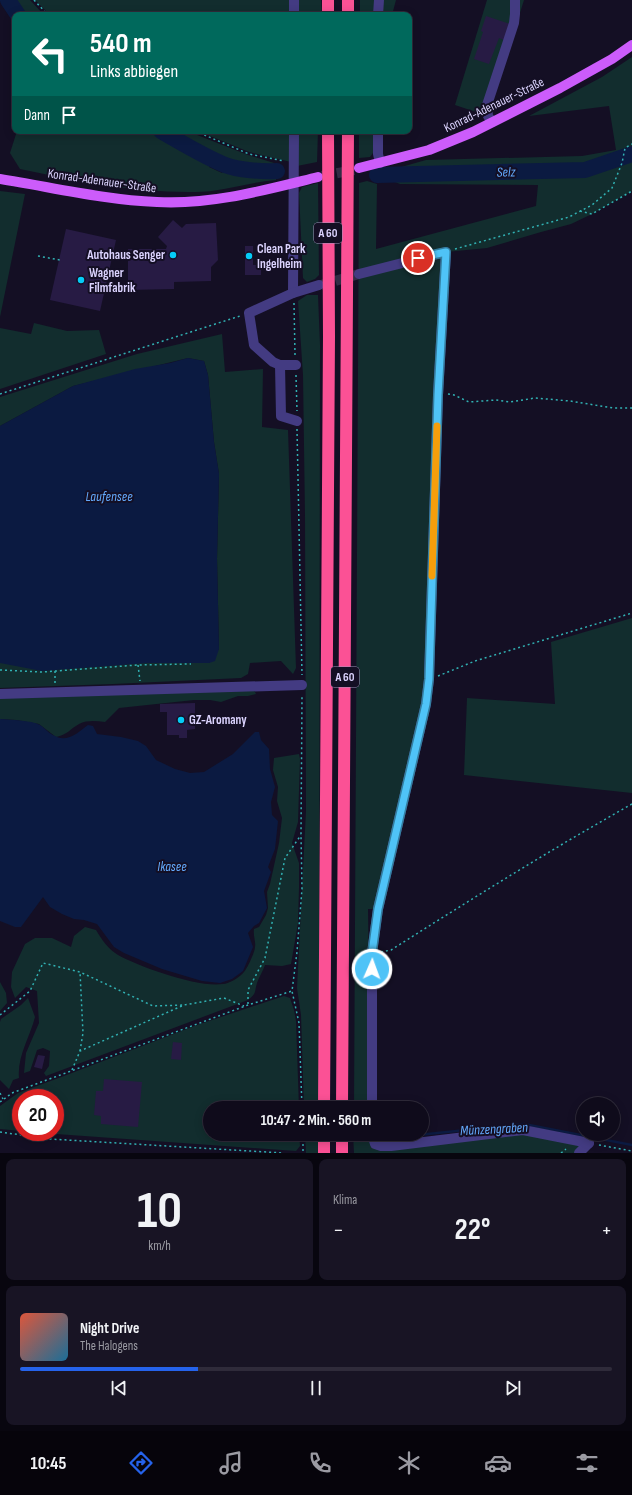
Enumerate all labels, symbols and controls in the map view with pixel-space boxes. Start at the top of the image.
text: 540 m [90,27,152,60]
icon: left [24,28,76,80]
text: Links abbiegen [90,61,178,82]
street label: Konrad-Adenauer-Straße [441,74,547,136]
icon: arrive [58,104,80,126]
text: Dann [24,106,50,125]
water label: Selz [496,163,517,181]
street label: Konrad-Adenauer-Straße [47,165,157,197]
road number: A 60 [314,223,342,243]
place label: Clean Park Ingelheim [257,241,306,272]
pin [401,241,435,275]
place label: Autohaus Senger [86,247,165,263]
icon: arrive [407,247,429,269]
marker: Autohaus Senger [168,250,178,260]
marker: Clean Park Ingelheim [244,251,254,261]
place label: Wagner Filmfabrik [89,265,136,296]
marker: Wagner Filmfabrik [76,275,86,285]
water label: Laufensee [85,488,133,505]
road number: A 60 [331,667,359,687]
place label: GZ-Aromany [189,712,247,728]
marker: GZ-Aromany [176,715,186,725]
water label: Ikasee [157,858,187,875]
position arrow [351,948,393,990]
speed limit sign: 20 [12,1089,64,1141]
map controls [576,1097,620,1141]
button: sound [576,1097,620,1141]
text: 10:47 · 2 Min. · 560 m [261,1111,371,1130]
water label: Münzengraben [460,1119,528,1139]
text: 10 [137,1180,182,1243]
text: Klima [333,1192,357,1208]
text: 22° [455,1212,490,1248]
text: − [333,1217,344,1244]
text: + [601,1217,612,1244]
text: km/h [148,1238,171,1254]
text: Night Drive [80,1319,139,1338]
text: The Halogens [80,1338,138,1354]
icon: previous [108,1377,130,1399]
icon: pause [305,1377,327,1399]
icon: next [502,1377,524,1399]
icon: directions [127,1449,155,1477]
icon: music [217,1449,245,1477]
icon: phone [306,1449,334,1477]
icon: climate [395,1449,423,1477]
icon: car [484,1449,512,1477]
icon: filters [573,1449,601,1477]
text: 10:45 [31,1453,66,1474]

